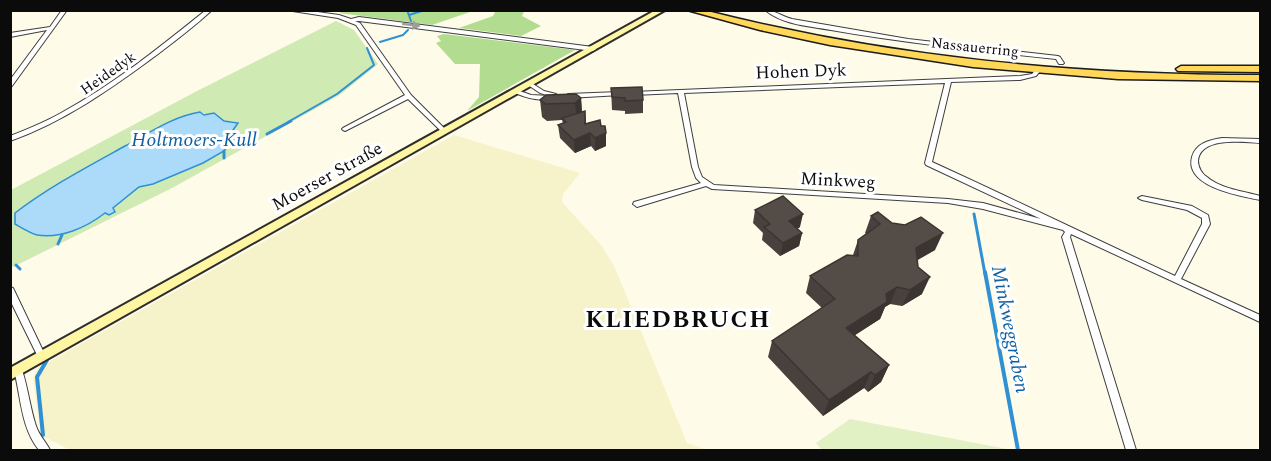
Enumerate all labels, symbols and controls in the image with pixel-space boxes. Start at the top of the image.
one-way arrow [401,21,420,30]
street label: Nassauerring [930,31,1020,64]
street label: Heidedyk [76,46,141,101]
street label: Hohen Dyk [755,56,847,87]
water label: Holtmoers-Kull [131,125,257,155]
street label: Moerser Straße [267,135,388,218]
street label: Minkweg [800,165,876,196]
water label: Minkweggraben [983,263,1037,396]
district label: KLIEDBRUCH [585,302,771,338]

